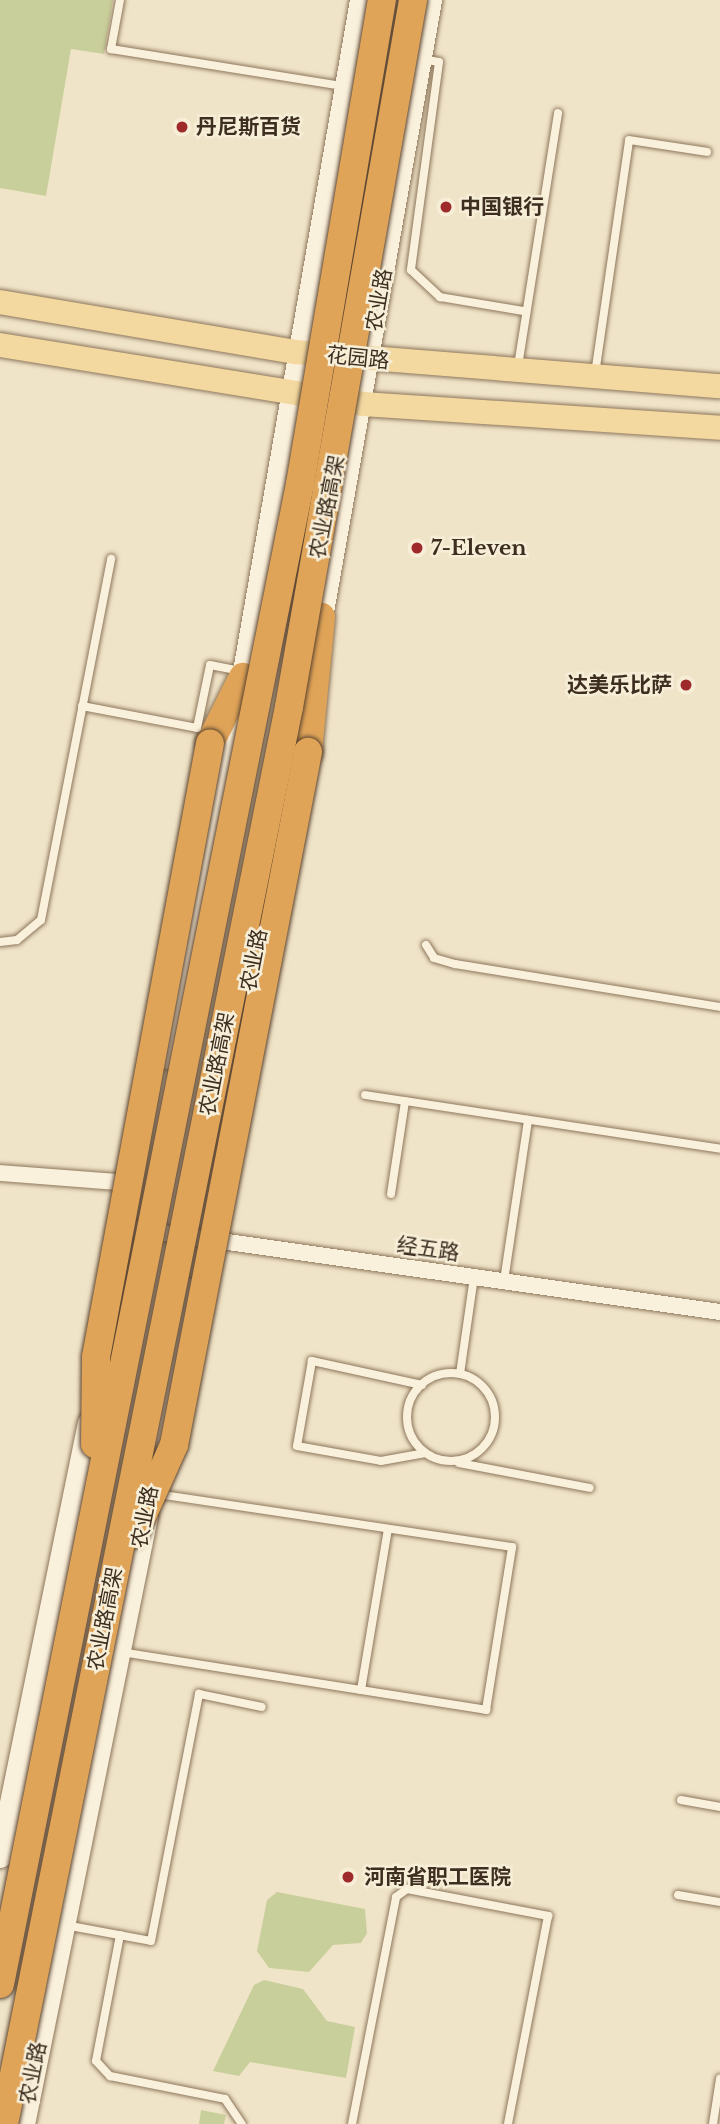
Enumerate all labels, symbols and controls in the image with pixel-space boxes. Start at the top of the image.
place label: 丹尼斯百货 [196,114,301,140]
marker: 丹尼斯百货 [174,119,190,135]
place label: 中国银行 [460,194,544,220]
marker: 中国银行 [438,199,454,215]
street label: 农业路 [361,267,397,333]
street label: 花园路 [325,342,391,374]
street label: 农业路高架 [305,453,349,561]
place label: 7-Eleven [431,535,526,561]
marker: 7-Eleven [409,540,425,556]
place label: 达美乐比萨 [567,672,672,698]
marker: 达美乐比萨 [678,677,694,693]
street label: 农业路 [236,927,272,993]
street label: 农业路高架 [195,1010,239,1118]
street label: 经五路 [395,1232,461,1266]
street label: 农业路 [127,1484,163,1550]
street label: 农业路高架 [83,1565,127,1673]
place label: 河南省职工医院 [364,1864,511,1890]
marker: 河南省职工医院 [338,1867,358,1887]
street label: 农业路 [15,2040,51,2106]

